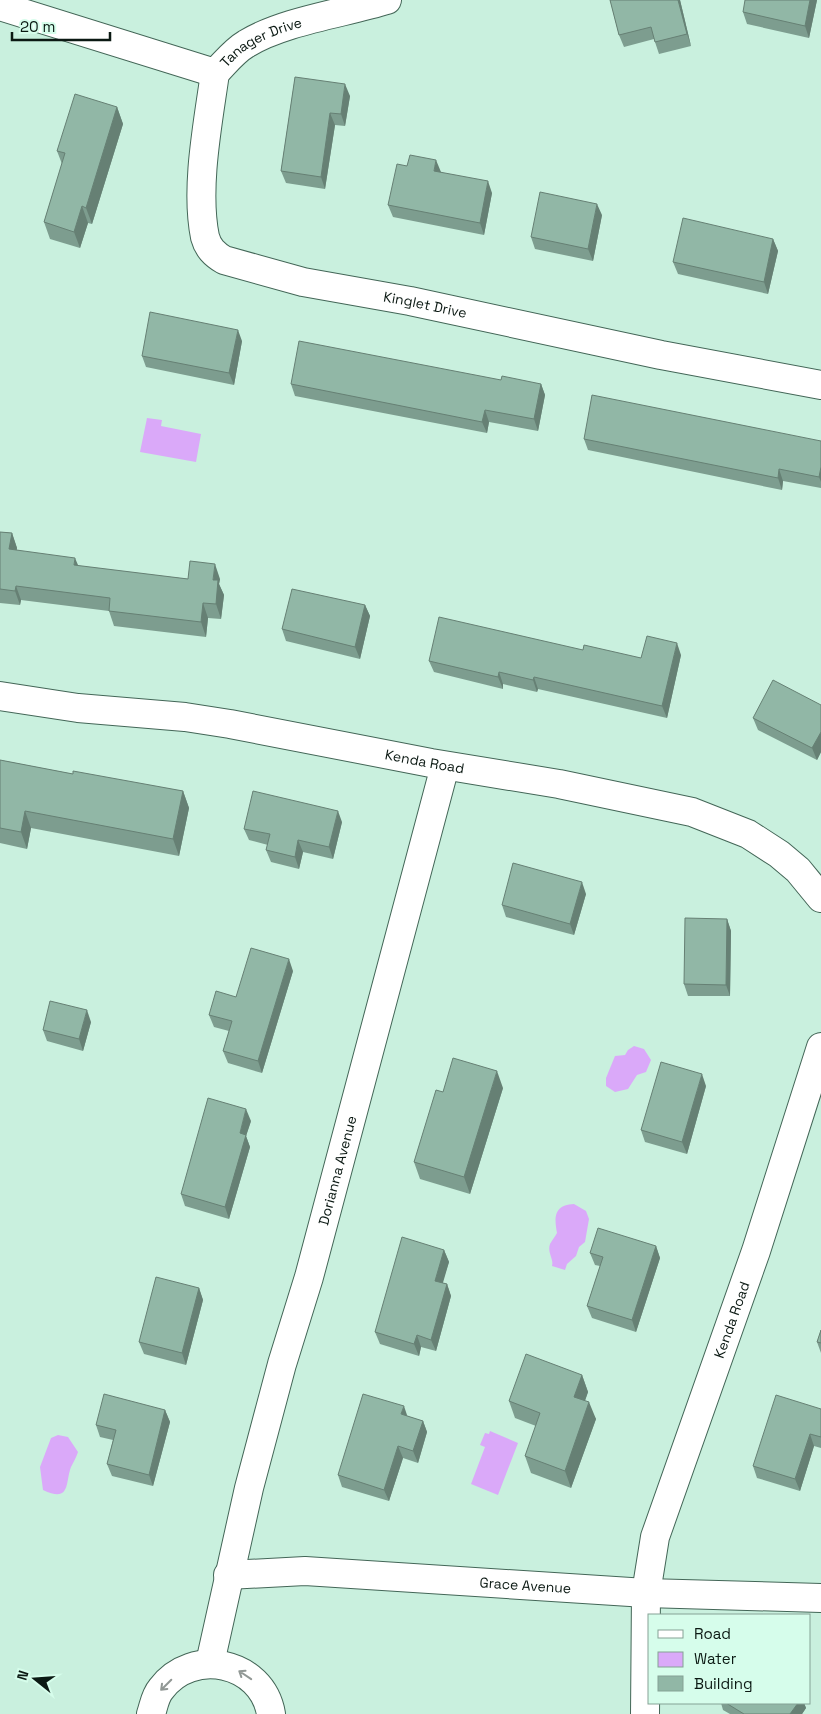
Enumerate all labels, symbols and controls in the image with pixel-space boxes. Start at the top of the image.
scale bar [12,10,110,42]
street label: Tanager Drive [216,13,304,71]
text: 20 m [20,17,55,36]
street label: Kinglet Drive [382,287,469,322]
street label: Kenda Road [383,745,466,777]
street label: Dorianna Avenue [314,1114,361,1227]
street label: Kenda Road [710,1279,754,1361]
street label: Grace Avenue [479,1573,572,1597]
legend [648,1614,811,1704]
text: Road [694,1624,731,1643]
text: Water [694,1649,737,1668]
north arrow [10,1654,60,1704]
text: N [13,1668,33,1682]
one-way arrow [238,1670,252,1680]
text: Building [694,1674,753,1693]
one-way arrow [160,1679,172,1691]

